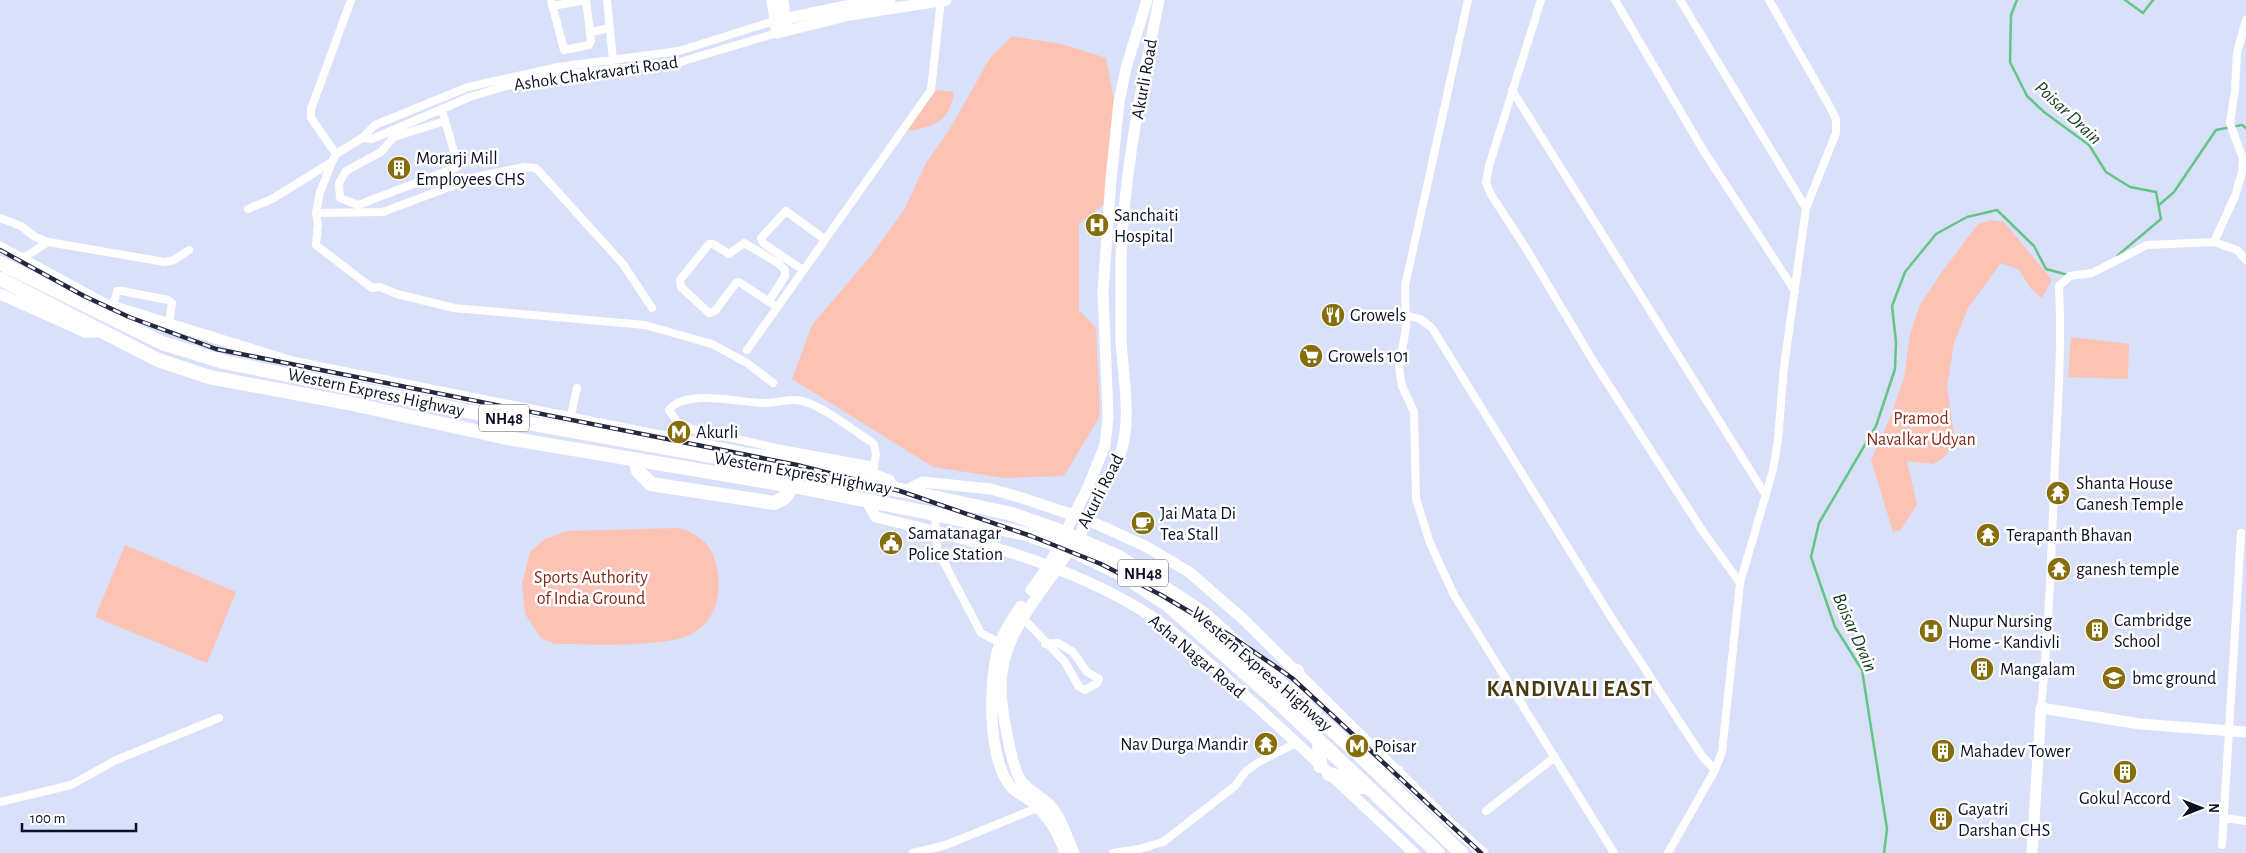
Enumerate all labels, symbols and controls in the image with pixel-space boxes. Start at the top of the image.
street label: Akurli Road [1129,38,1161,121]
street label: Ashok Chakravarti Road [513,54,679,94]
water label: Poisar Drain [2031,78,2105,148]
place label: Morarji Mill Employees CHS [416,150,525,189]
building icon: Morarji Mill Employees CHS [386,155,412,181]
place label: Sanchaiti Hospital [1114,207,1179,246]
hospital icon: Sanchaiti Hospital [1084,212,1110,238]
restaurant icon: Growels [1320,302,1346,328]
place label: Growels [1350,307,1406,325]
supermarket icon: Growels 101 [1298,343,1324,369]
place label: Growels 101 [1328,348,1409,366]
street label: Western Express Highway [286,365,466,421]
road number: NH48 [479,404,529,432]
park label: Pramod Navalkar Udyan [1866,410,1976,449]
metro station icon: Akurli [666,419,692,445]
place label: Akurli [696,424,738,442]
street label: Western Express Highway [713,449,893,499]
street label: Akurli Road [1074,451,1127,532]
place label: Shanta House Ganesh Temple [2076,475,2184,514]
temple icon: Shanta House Ganesh Temple [2045,480,2071,506]
place label: Jai Mata Di Tea Stall [1160,505,1236,544]
cafe icon: Jai Mata Di Tea Stall [1130,510,1156,536]
temple icon: Terapanth Bhavan [1975,522,2001,548]
place label: Samatanagar Police Station [908,525,1003,564]
place label: Terapanth Bhavan [2006,527,2132,545]
public building icon: Samatanagar Police Station [878,530,904,556]
temple icon: ganesh temple [2046,556,2072,582]
road number: NH48 [1118,560,1168,586]
place label: ganesh temple [2076,561,2179,579]
park label: Sports Authority of India Ground [534,569,648,608]
water label: Boisar Drain [1829,590,1880,675]
street label: Western Express Highway [1187,604,1335,736]
street label: Asha Nagar Road [1145,612,1248,702]
place label: Cambridge School [2114,612,2192,651]
place label: Nupur Nursing Home - Kandivli [1948,613,2060,652]
building icon: Cambridge School [2084,617,2110,643]
hospital icon: Nupur Nursing Home - Kandivli [1918,618,1944,644]
building icon: Mangalam [1969,656,1995,682]
place label: Mangalam [2000,661,2075,679]
school or university icon: bmc ground [2101,665,2127,691]
place label: bmc ground [2132,670,2216,688]
district label: KANDIVALI EAST [1487,678,1653,700]
temple icon: Nav Durga Mandir [1253,731,1279,757]
metro station icon: Poisar [1344,733,1370,759]
place label: Nav Durga Mandir [1120,736,1248,754]
place label: Poisar [1374,738,1417,756]
building icon: Mahadev Tower [1930,738,1956,764]
place label: Mahadev Tower [1960,743,2071,761]
building icon: Gokul Accord [2112,759,2138,785]
north arrow [2176,783,2226,833]
place label: Gokul Accord [2079,790,2171,808]
scale bar [22,800,136,832]
place label: Gayatri Darshan CHS [1958,801,2050,840]
text: N [2206,803,2220,813]
building icon: Gayatri Darshan CHS [1928,806,1954,832]
text: 100 m [30,811,65,826]

